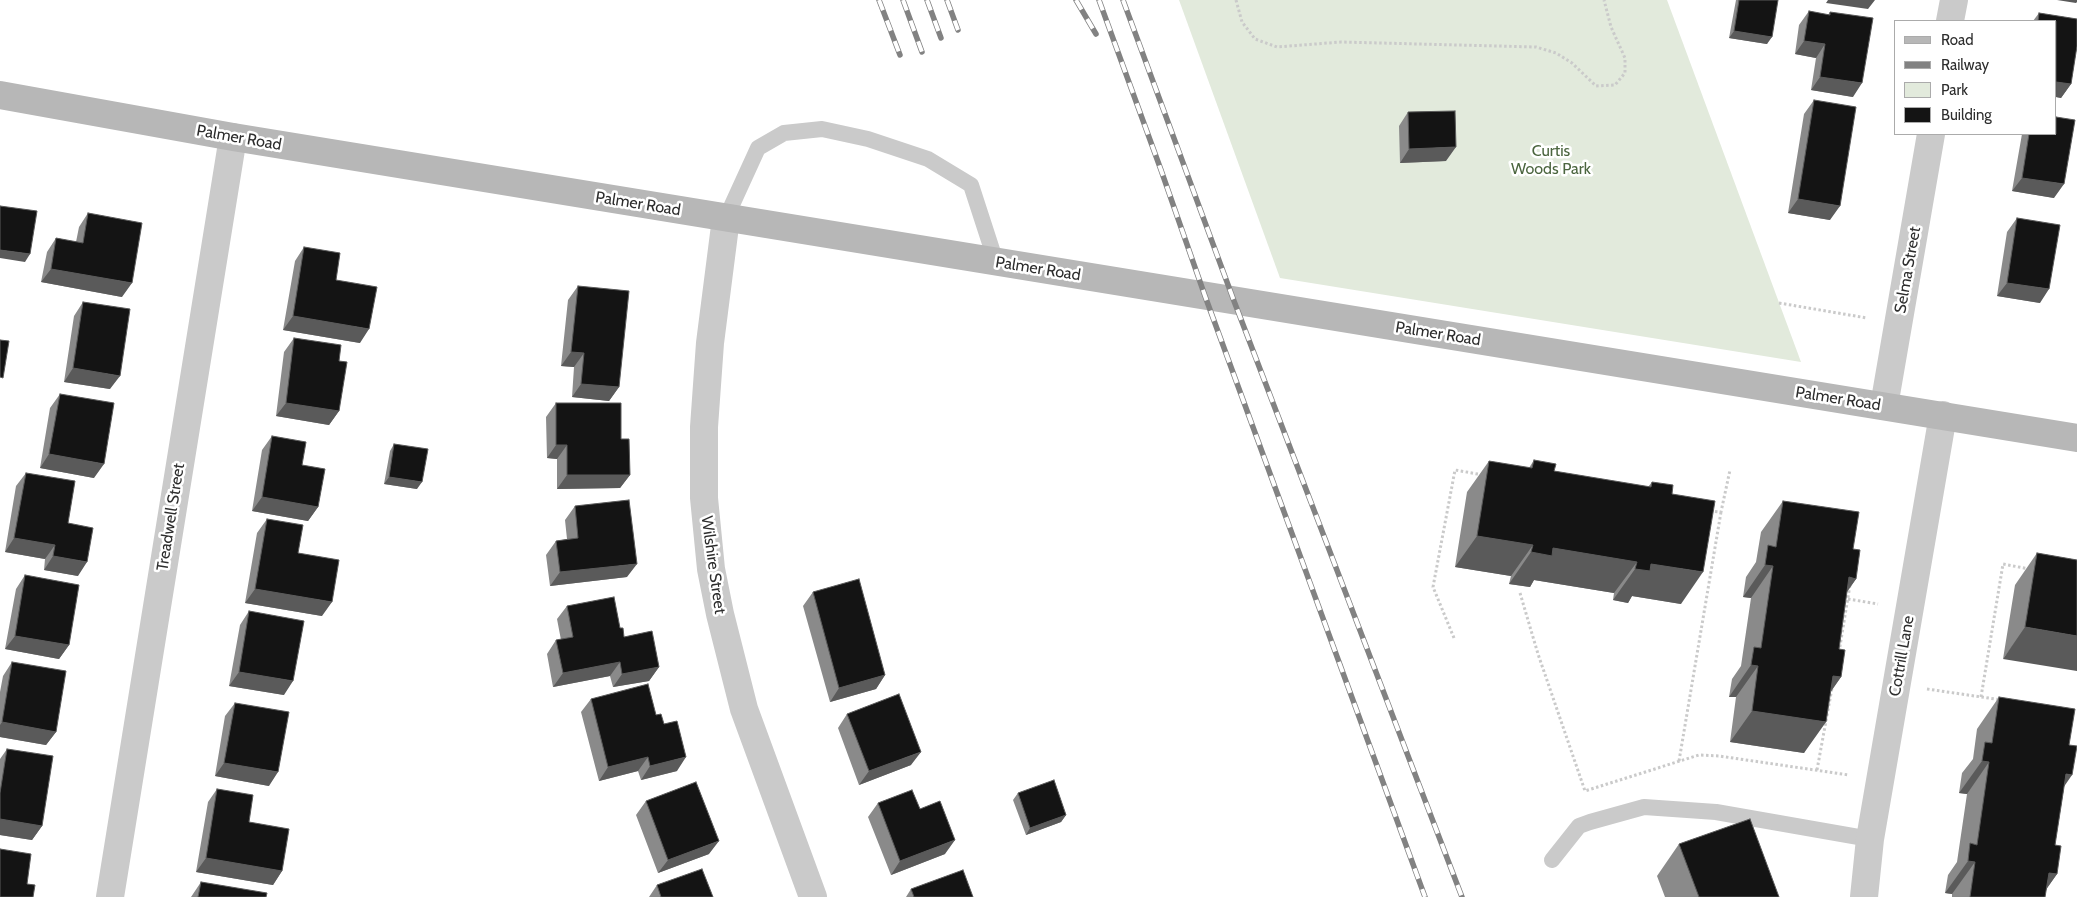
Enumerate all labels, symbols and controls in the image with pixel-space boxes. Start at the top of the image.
legend [1894,20,2057,135]
text: Road [1941,31,1974,49]
text: Railway [1941,56,1989,74]
text: Park [1941,81,1968,99]
text: Building [1941,106,1992,124]
street label: Palmer Road [195,121,283,155]
park label: Curtis Woods Park [1511,141,1591,179]
street label: Palmer Road [594,188,682,220]
street label: Selma Street [1891,225,1925,315]
street label: Palmer Road [994,253,1082,285]
street label: Palmer Road [1394,318,1482,350]
street label: Palmer Road [1794,383,1882,415]
street label: Treadwell Street [153,462,189,572]
street label: Wilshire Street [697,515,729,615]
street label: Cottrill Lane [1885,614,1919,698]

